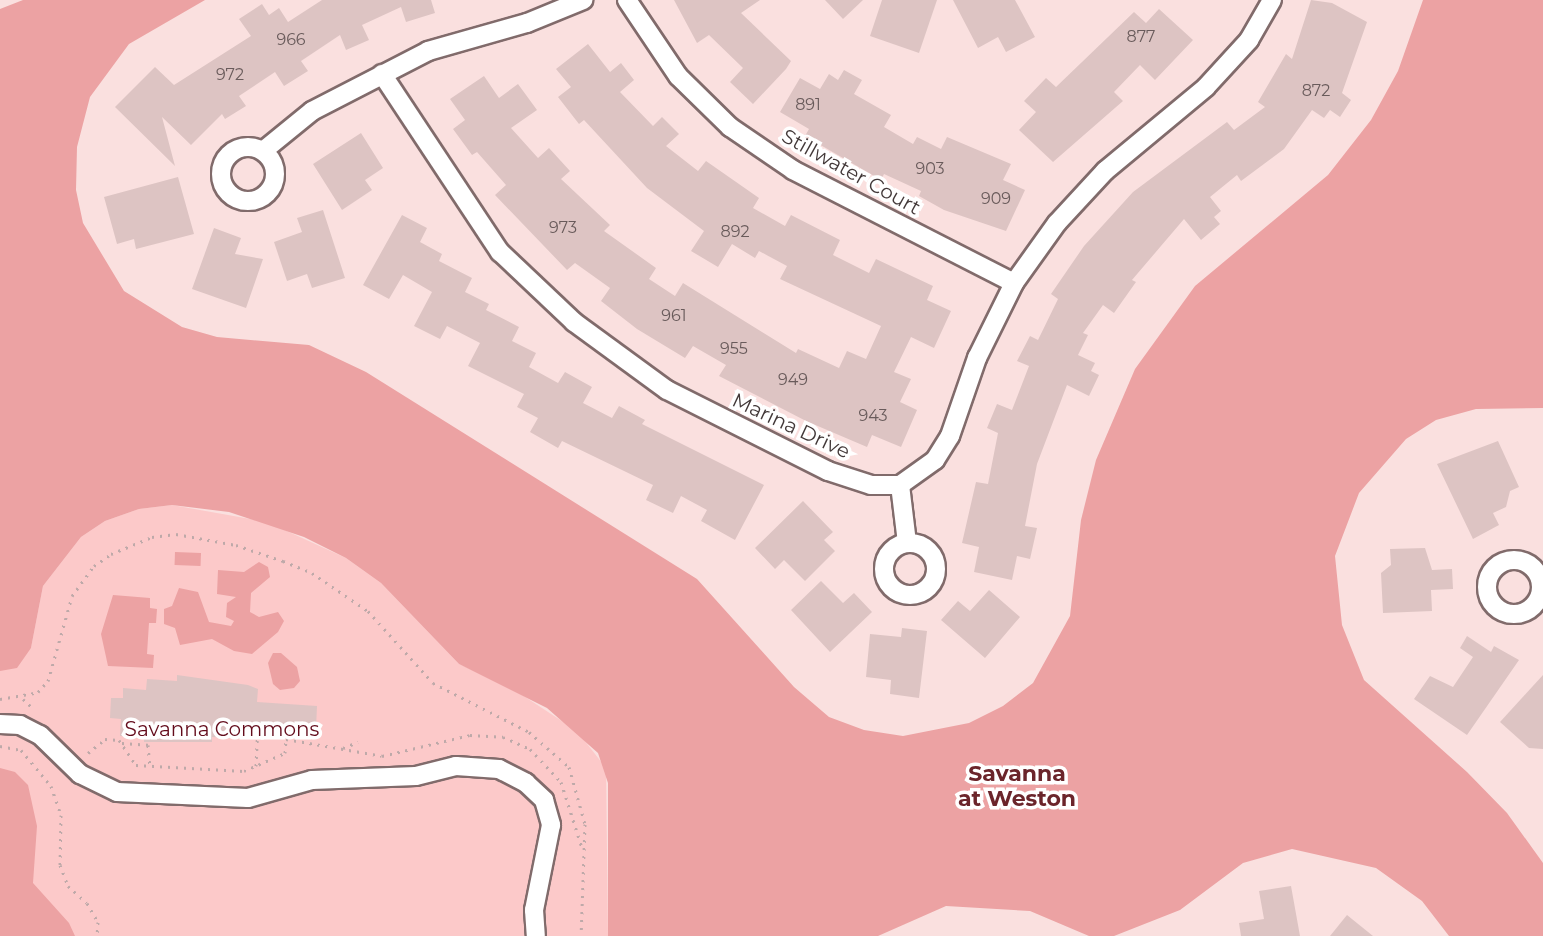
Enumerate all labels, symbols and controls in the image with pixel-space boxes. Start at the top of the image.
house number: 877 [1126,27,1156,47]
house number: 966 [276,30,306,50]
house number: 972 [216,65,244,85]
house number: 872 [1302,81,1330,101]
house number: 891 [795,95,821,115]
street label: Stillwater Court [777,124,925,220]
house number: 903 [915,159,945,179]
house number: 909 [981,189,1011,209]
house number: 973 [549,218,577,238]
house number: 892 [720,222,750,242]
house number: 961 [661,306,687,326]
house number: 955 [720,339,748,359]
house number: 949 [778,370,808,390]
street label: Marina Drive [728,388,854,464]
house number: 943 [858,406,888,426]
park label: Savanna Commons [125,717,319,741]
district label: Savanna at Weston [958,760,1076,812]

